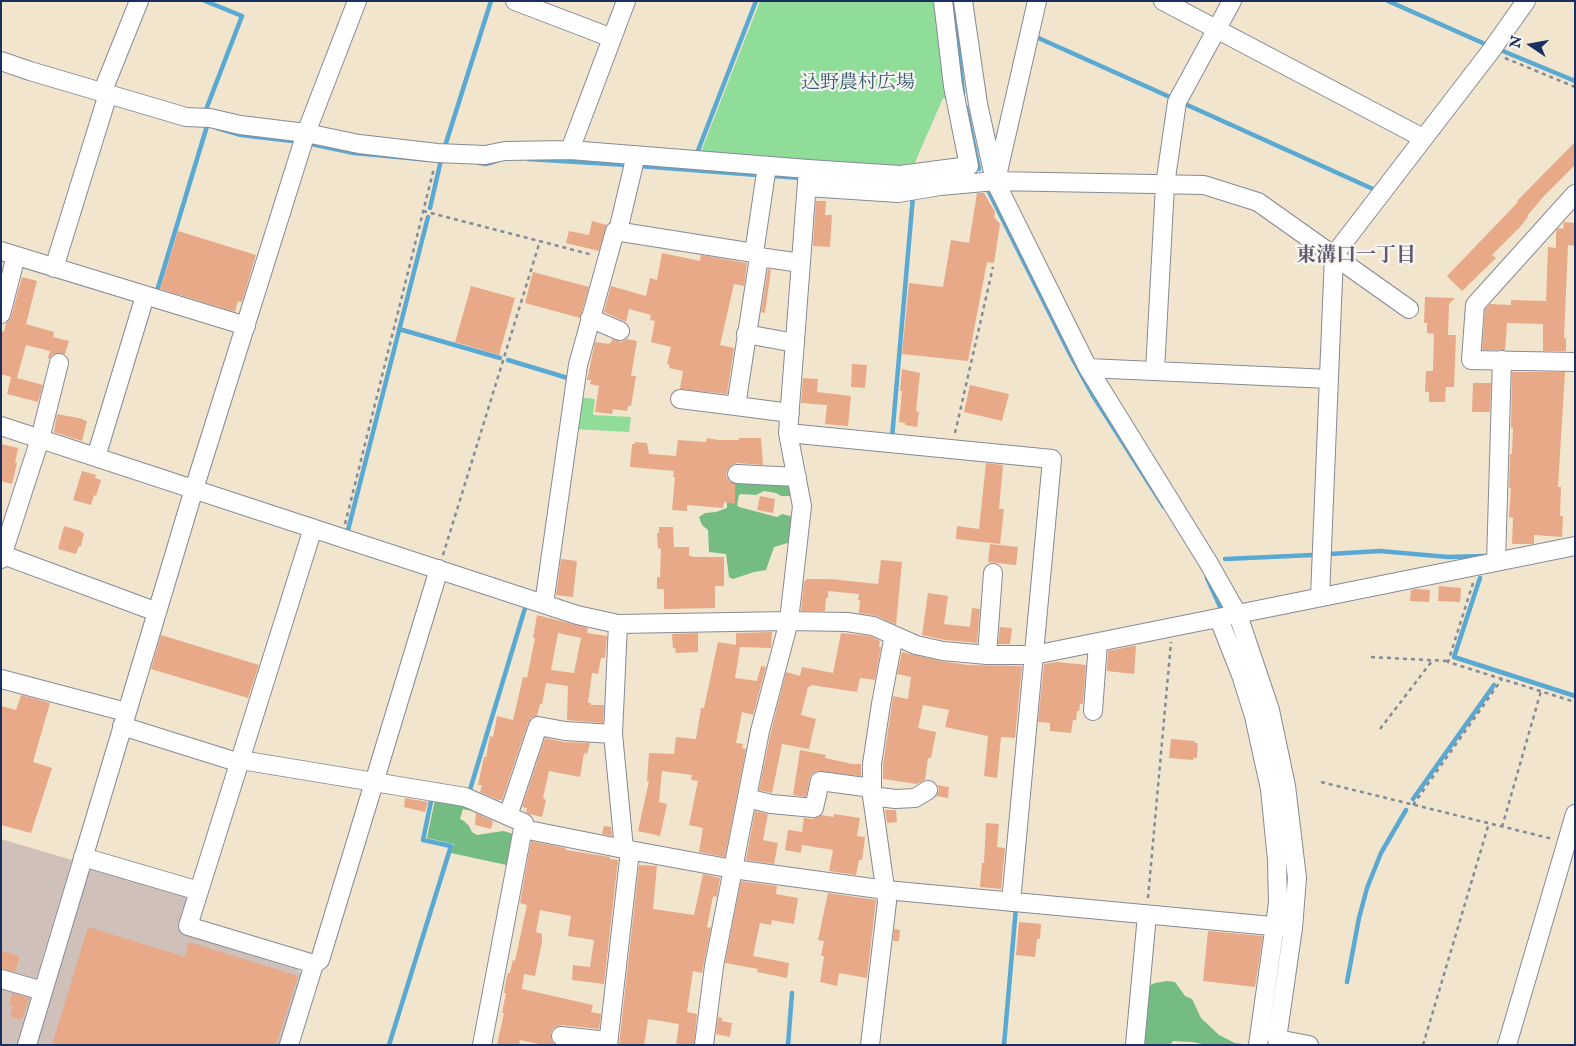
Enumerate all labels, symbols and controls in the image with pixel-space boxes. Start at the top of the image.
north arrow [1506,20,1556,70]
text: N [1506,34,1526,50]
park label: 込野農村広場 [801,73,915,95]
district label: 東溝口一丁目 [1296,245,1416,269]

